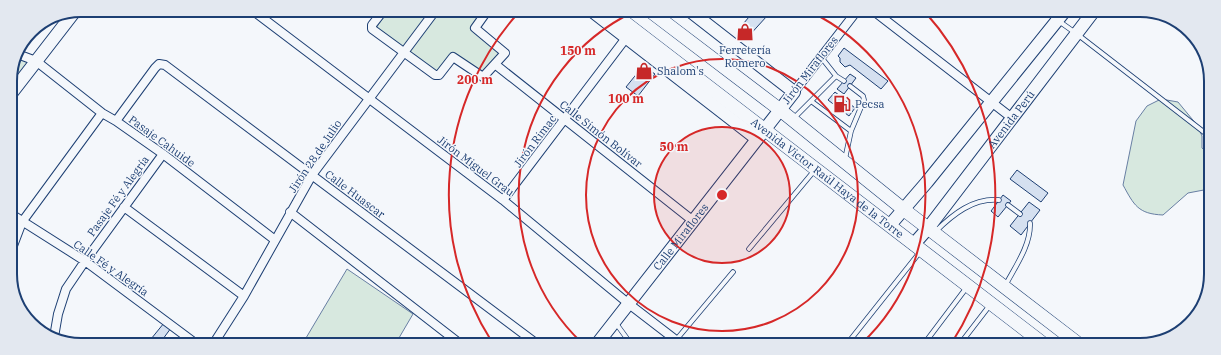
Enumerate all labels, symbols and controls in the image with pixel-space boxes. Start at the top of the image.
shop icon: Ferretería Romero [735,22,755,42]
street label: Jirón Miraflores [779,33,841,107]
text: 150 m [560,43,596,58]
place label: Ferretería Romero [719,43,771,70]
shop icon: Shalom's [634,61,654,81]
place label: Shalom's [657,64,704,78]
text: 200 m [457,72,493,87]
street label: Avenida Perú [985,87,1038,151]
text: 100 m [608,91,644,106]
fuel station icon: Pecsa [832,94,852,114]
street label: Calle Simón Bolívar [557,97,645,171]
place label: Pecsa [855,97,885,111]
street label: Pasaje Cahuide [126,112,198,170]
street label: Jirón Rimac [511,112,559,170]
street label: Avenida Victor Raúl Haya de la Torre [748,115,907,241]
street label: Jirón 28 de Julio [285,117,345,195]
street label: Jirón Miguel Grau [435,133,517,199]
text: 50 m [660,139,689,154]
street label: Pasaje Fé y Alegría [84,153,152,239]
street label: Calle Huascar [322,167,388,221]
centre of rings [715,188,729,202]
street label: Calle Miraflores [650,200,711,273]
street label: Calle Fé y Alegría [71,237,151,299]

